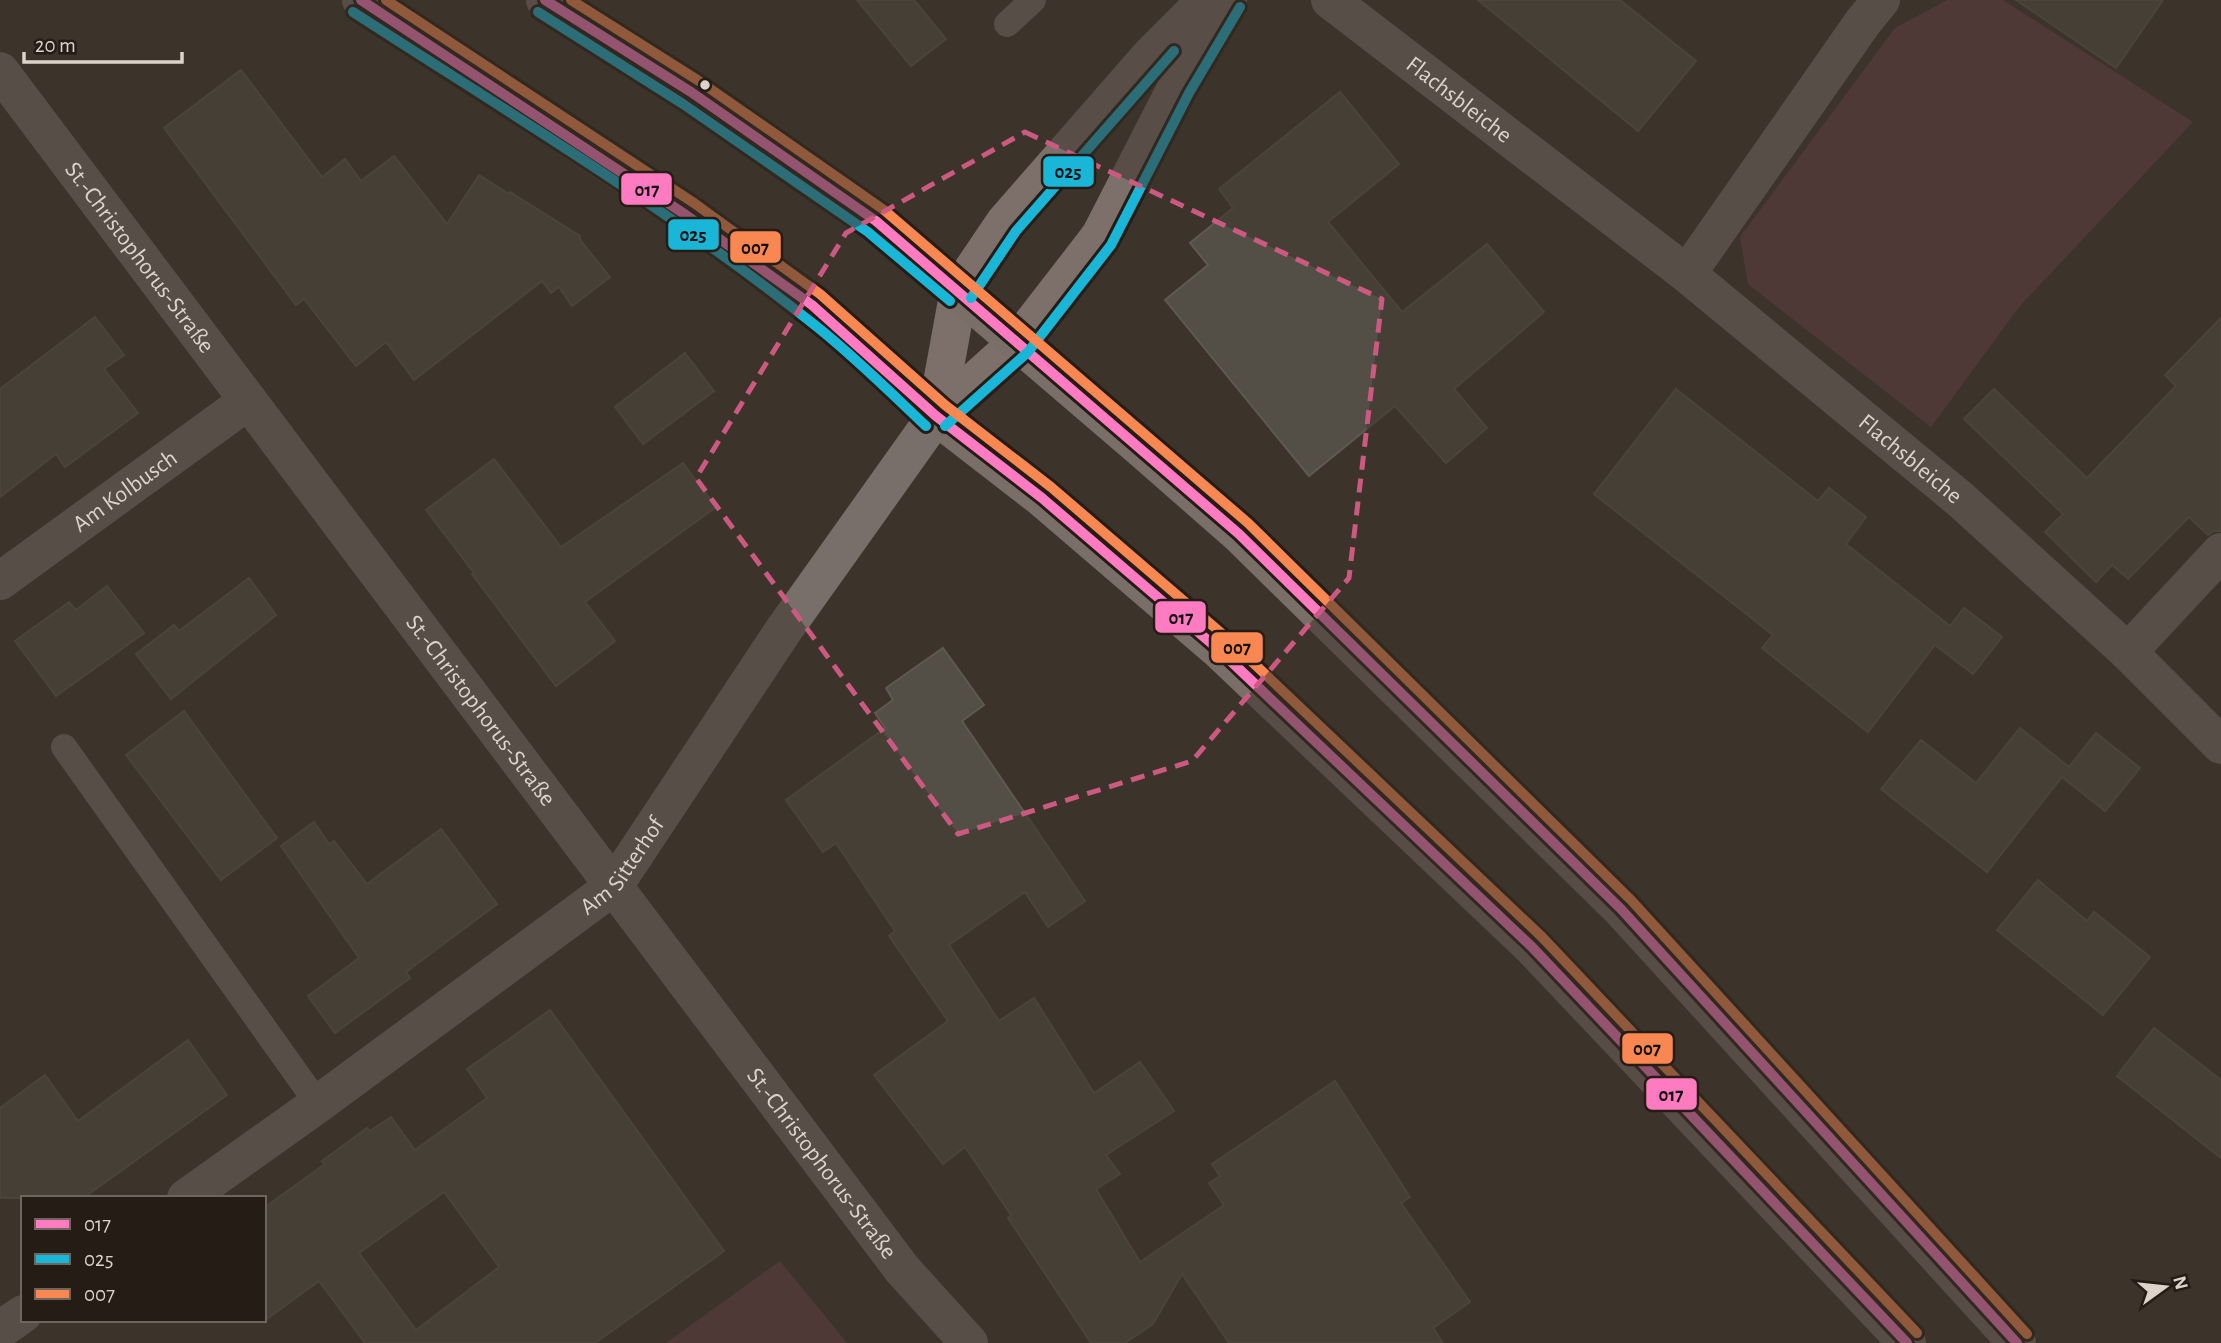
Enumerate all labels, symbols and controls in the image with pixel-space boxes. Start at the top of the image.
scale bar [24,21,182,65]
text: 20 m [35,35,76,56]
street label: Flachsbleiche [1401,52,1516,148]
unlabelled marker [698,78,712,92]
line badge: 025 [1042,155,1095,188]
street label: St.-Christophorus-Straße [60,158,219,358]
text: 025 [1054,163,1082,182]
line badge: 017 [620,172,673,206]
text: 017 [635,181,659,200]
line badge: 025 [667,218,720,251]
text: 025 [679,226,707,245]
line badge: 007 [729,230,782,264]
text: 007 [741,239,769,258]
street label: Flachsbleiche [1854,410,1966,509]
street label: Am Kolbusch [69,446,182,537]
line badge: 017 [1154,600,1207,634]
text: 017 [1169,609,1193,628]
street label: St.-Christophorus-Straße [401,611,560,811]
line badge: 007 [1210,631,1264,664]
text: 007 [1223,639,1251,658]
street label: Am Sitterhof [576,812,670,920]
line badge: 007 [1621,1032,1674,1065]
text: 007 [1633,1040,1661,1059]
street label: St.-Christophorus-Straße [742,1064,901,1264]
line badge: 017 [1645,1077,1698,1111]
text: 017 [1659,1086,1683,1105]
legend [21,1196,266,1322]
text: 017 [84,1214,111,1235]
text: 025 [84,1249,113,1270]
north arrow [2130,1252,2200,1322]
text: N [2169,1274,2191,1292]
text: 007 [84,1284,115,1305]

